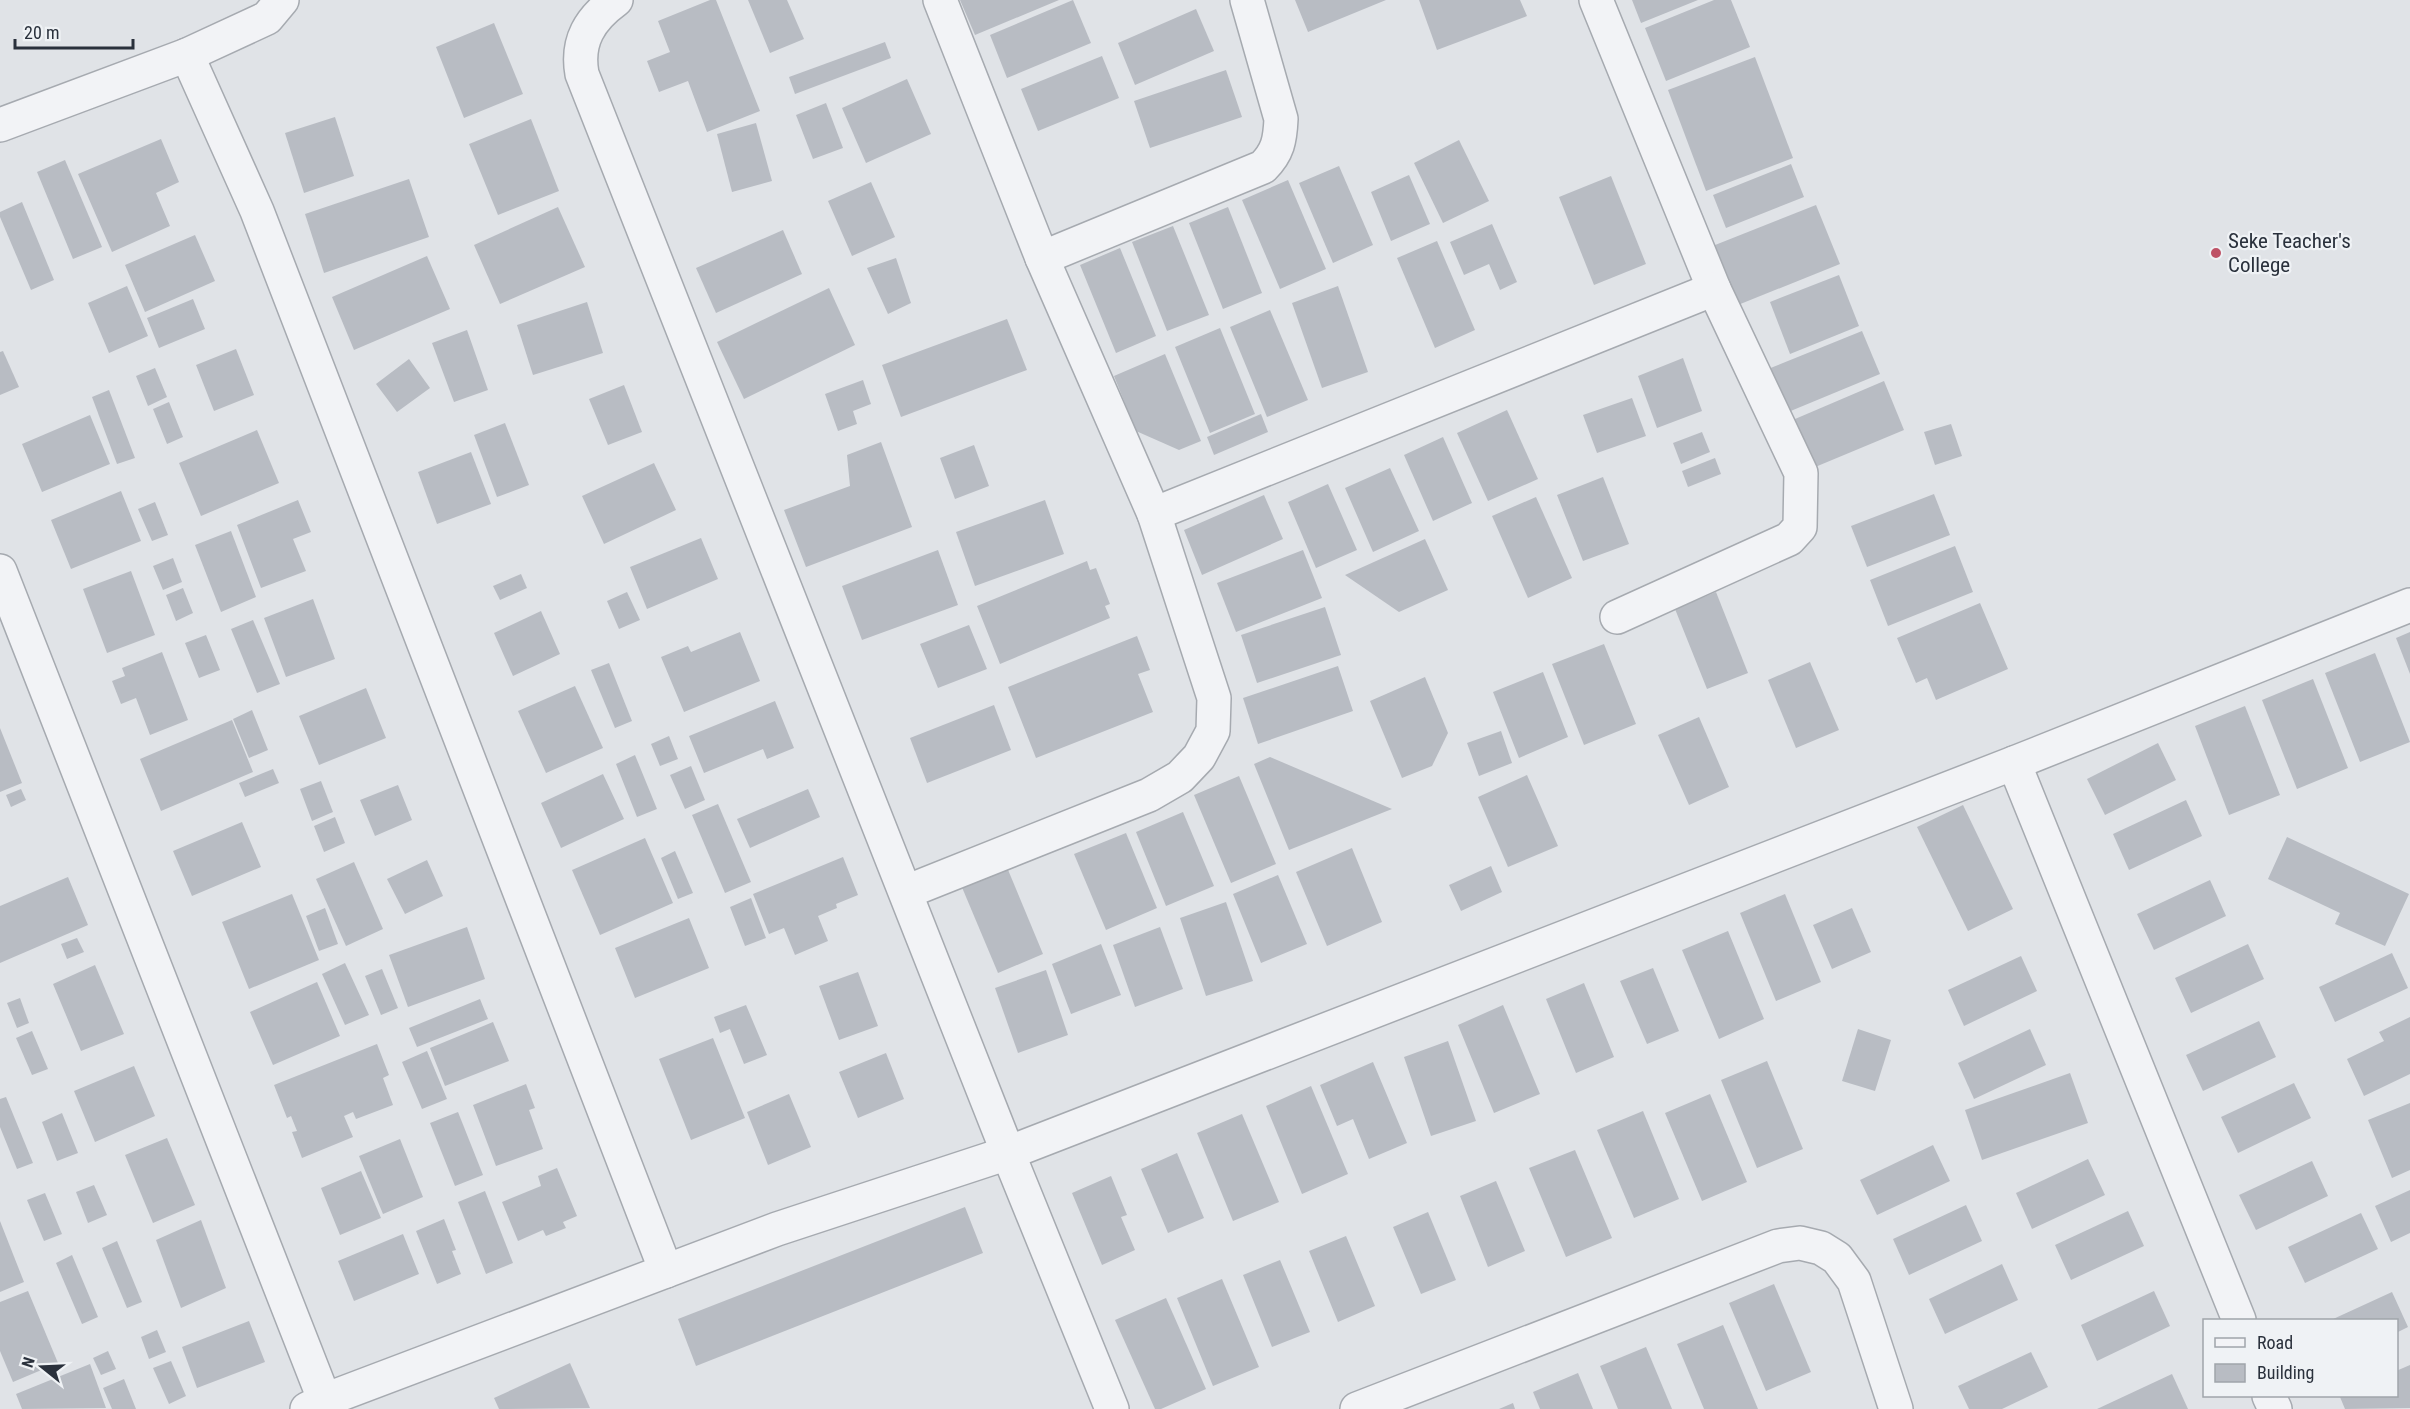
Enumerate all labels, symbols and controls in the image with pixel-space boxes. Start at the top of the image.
scale bar [15,12,134,50]
text: 20 m [24,22,59,43]
place label: Seke Teacher's College [2228,229,2351,277]
marker: Seke Teacher's College [2209,246,2223,260]
legend [2203,1319,2398,1397]
text: Road [2257,1332,2293,1353]
north arrow [12,1337,72,1397]
text: N [18,1355,39,1370]
text: Building [2257,1362,2314,1383]

